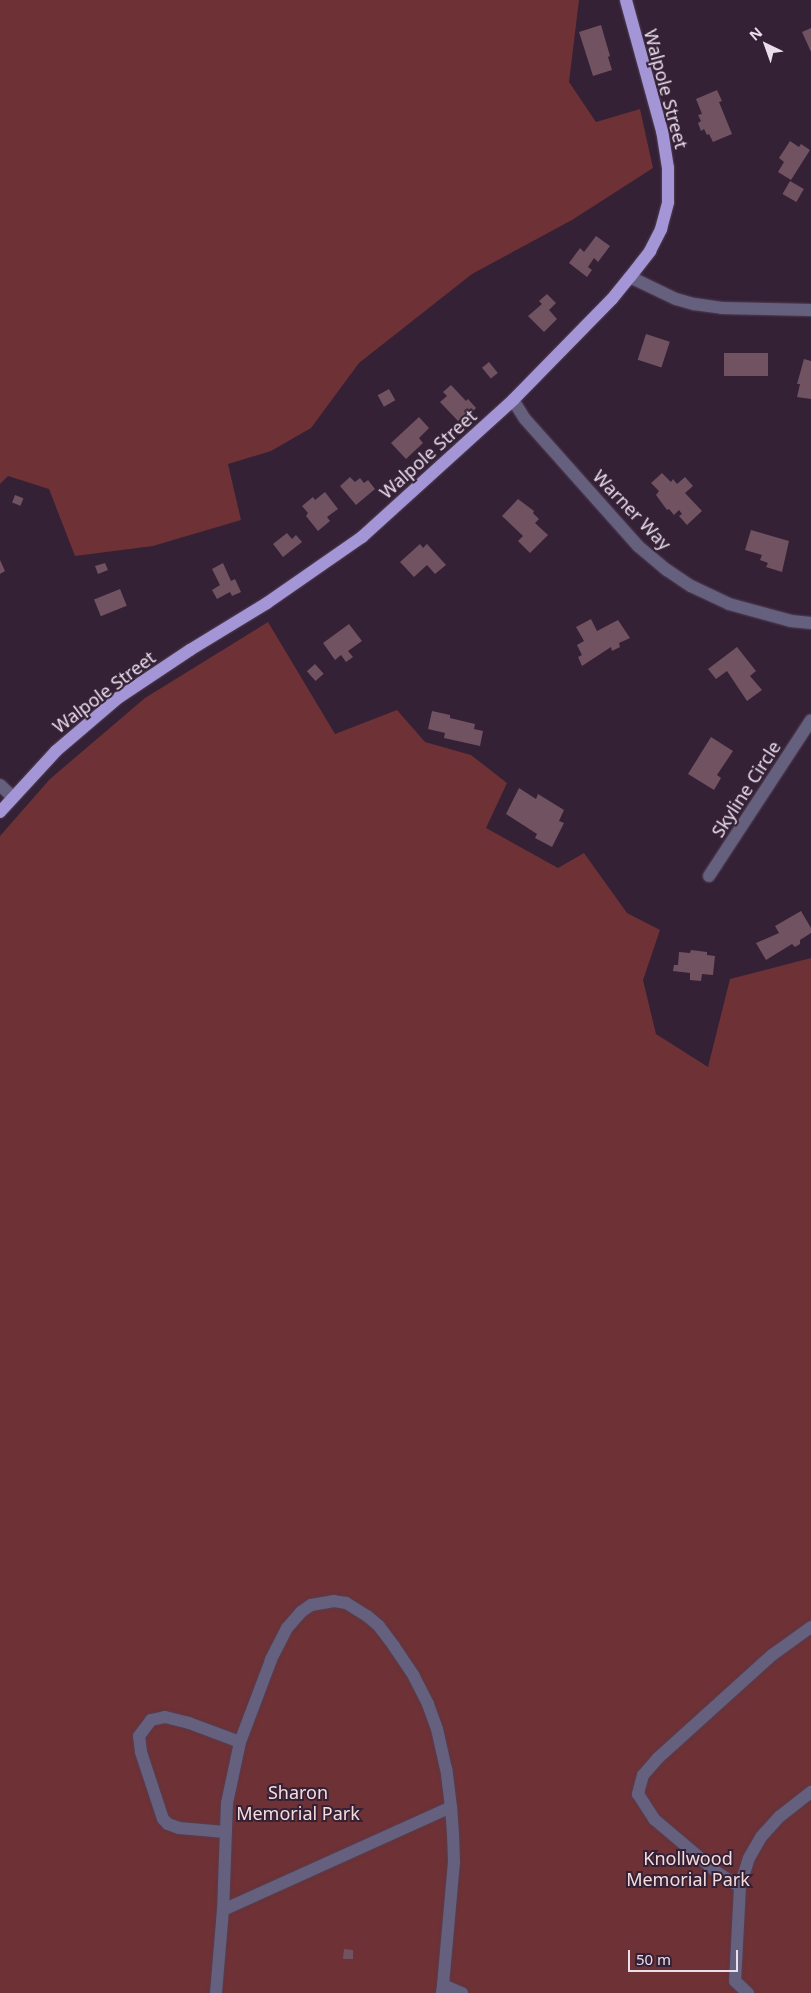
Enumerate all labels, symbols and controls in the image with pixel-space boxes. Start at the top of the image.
north arrow [741,20,791,70]
text: N [745,23,766,44]
street label: Walpole Street [640,27,692,151]
street label: Walpole Street [375,405,481,503]
street label: Warner Way [588,465,676,555]
street label: Walpole Street [48,646,160,738]
street label: Skyline Circle [707,737,785,841]
park label: Sharon Memorial Park [236,1782,360,1825]
park label: Knollwood Memorial Park [626,1848,750,1890]
scale bar [631,1940,741,1972]
text: 50 m [636,1949,671,1969]

